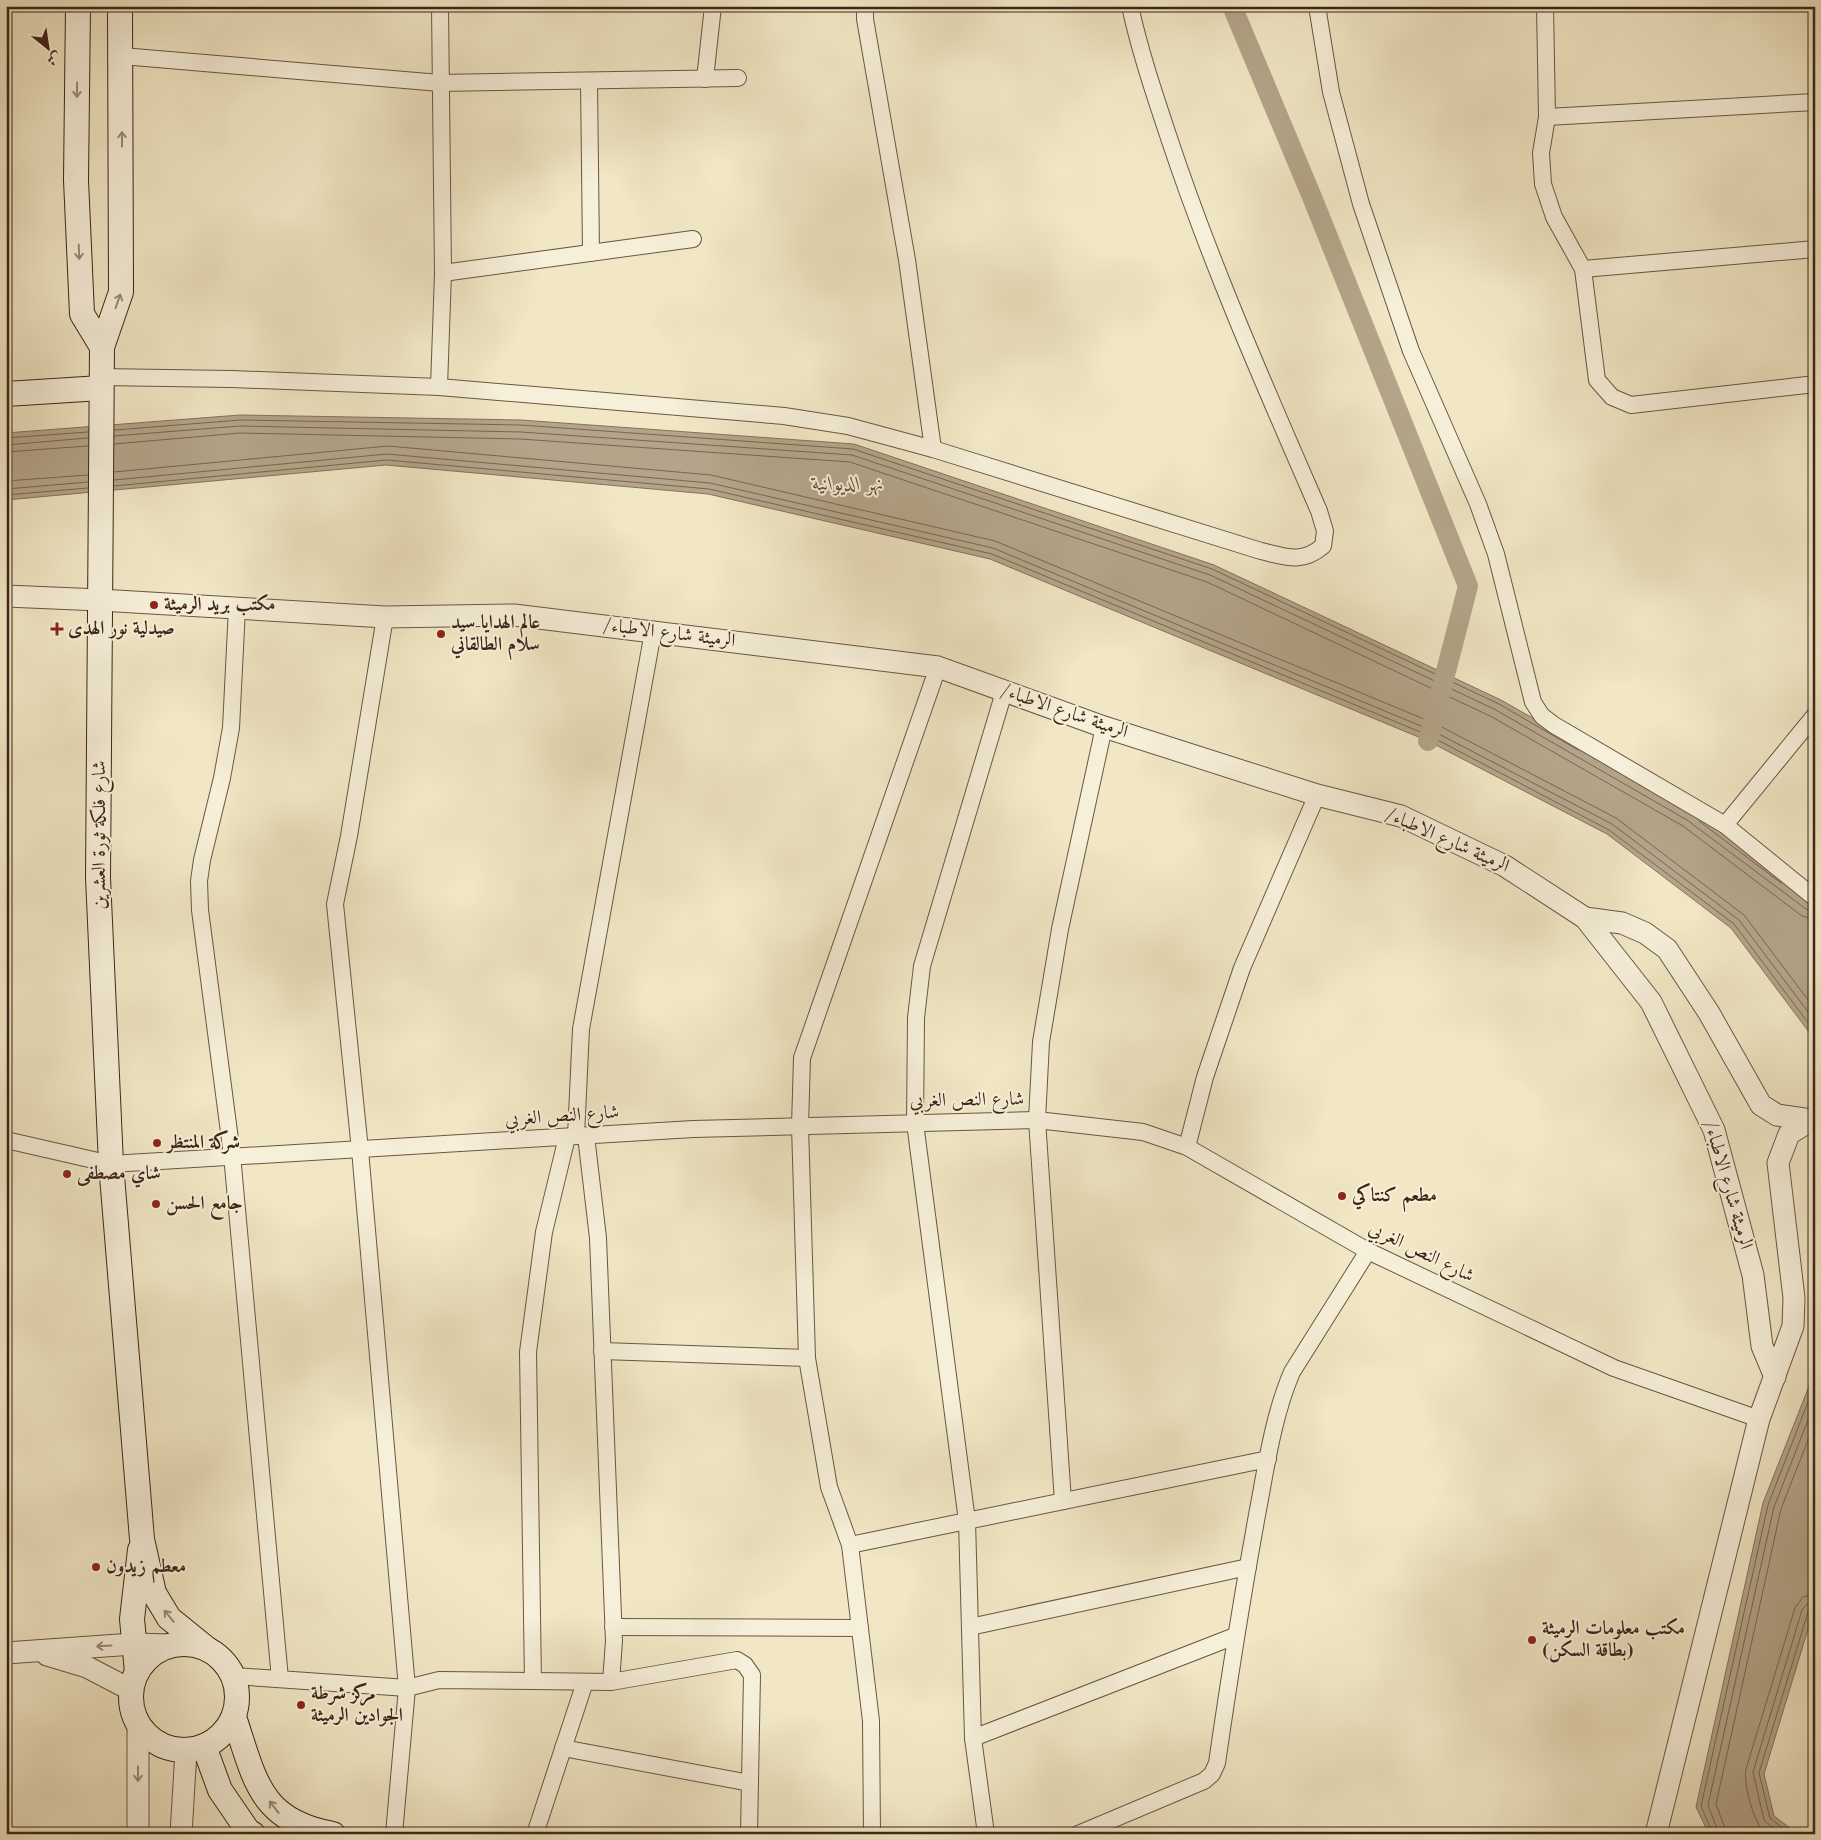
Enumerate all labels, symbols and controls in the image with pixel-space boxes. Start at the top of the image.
north arrow [22,22,72,72]
text: ش [44,49,64,68]
one-way arrow [72,82,82,98]
one-way arrow [117,132,127,148]
one-way arrow [74,244,84,260]
one-way arrow [114,294,123,310]
water label: نهر الديوانية [810,475,884,496]
place label: مكتب بريد الرميثة [164,593,275,616]
marker: مكتب بريد الرميثة [148,599,160,611]
place label: عالم الهدايا سيد سلام الطالقاني [450,612,540,661]
street label: /الرميثة شارع الاطباء [601,614,736,656]
place label: صيدلية نور الهدى [68,619,175,640]
marker: صيدلية نور الهدى [50,622,64,636]
marker: عالم الهدايا سيد سلام الطالقاني [435,628,447,640]
street label: /الرميثة شارع الاطباء [997,679,1131,746]
street label: شارع فلكة ثورة العشرين [89,761,114,909]
street label: /الرميثة شارع الاطباء [1381,803,1512,880]
street label: شارع النص الغربي [910,1091,1025,1115]
street label: شارع النص الغربي [504,1104,620,1134]
street label: /الرميثة شارع الاطباء [1696,1118,1756,1253]
place label: شركة المنتظر [165,1130,240,1154]
marker: شركة المنتظر [151,1137,163,1149]
place label: شاي مصطفى [76,1164,161,1188]
marker: شاي مصطفى [61,1168,73,1180]
place label: مطعم كنتاكي [1351,1183,1437,1212]
marker: مطعم كنتاكي [1336,1190,1348,1202]
place label: جامع الحسن [166,1194,243,1220]
marker: جامع الحسن [150,1198,162,1210]
street label: شارع النص الغربي [1364,1219,1477,1290]
place label: معطم زيدون [106,1558,186,1583]
marker: معطم زيدون [90,1561,102,1573]
one-way arrow [164,1610,175,1623]
place label: مكتب معلومات الرميثة (بطاقة السكن) [1542,1617,1685,1663]
marker: مكتب معلومات الرميثة (بطاقة السكن) [1526,1634,1538,1646]
one-way arrow [96,1642,112,1651]
place label: مركز شرطة الجوادين الرميثة [311,1682,403,1727]
marker: مركز شرطة الجوادين الرميثة [295,1699,307,1711]
one-way arrow [133,1766,143,1782]
one-way arrow [269,1801,280,1814]

